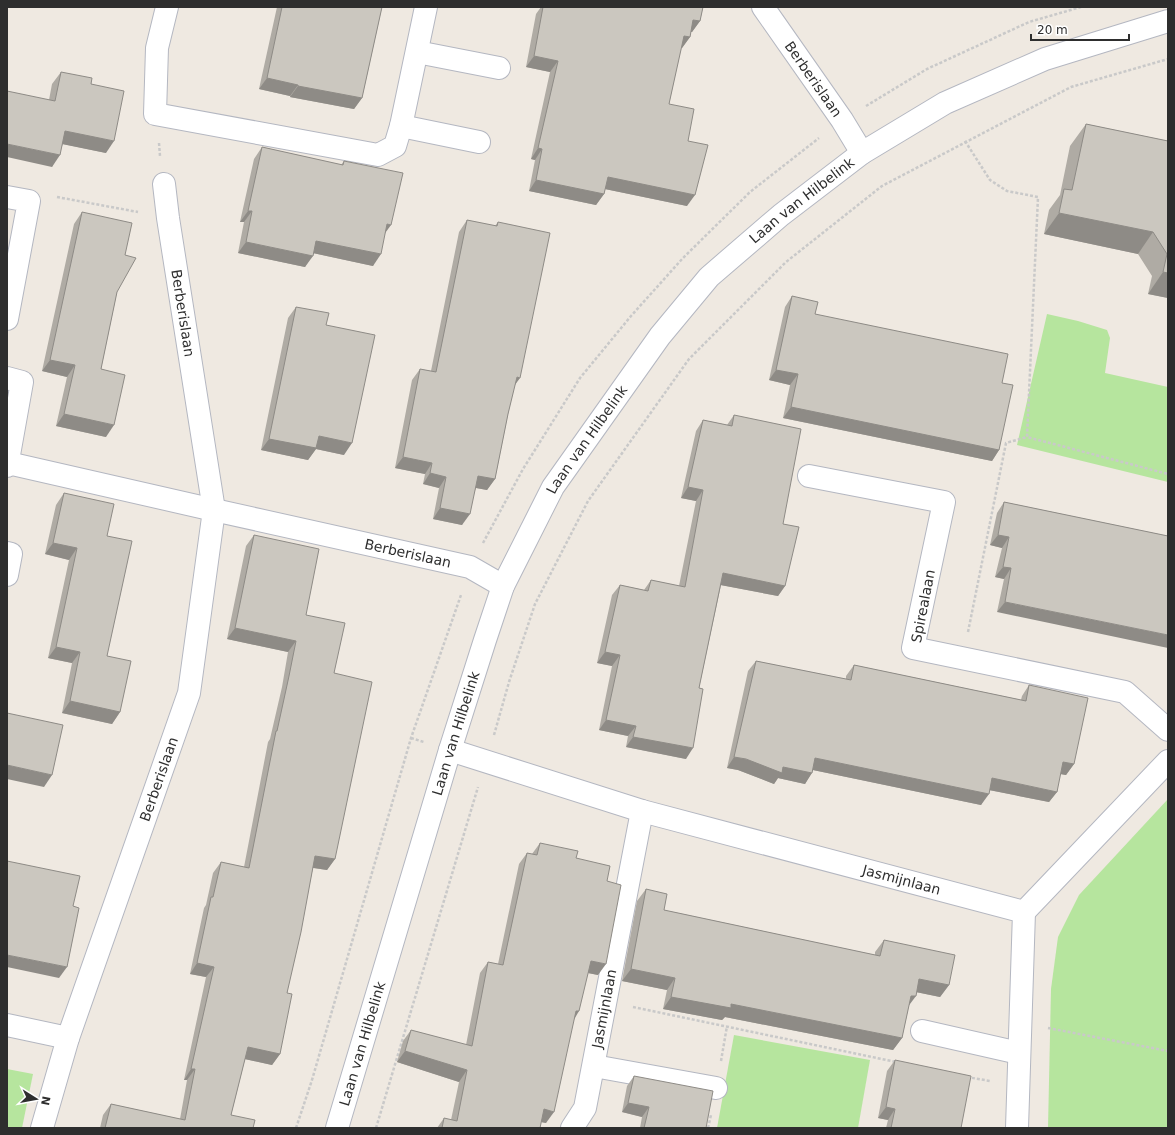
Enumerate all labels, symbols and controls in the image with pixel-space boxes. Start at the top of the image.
scale bar [1031,16,1129,42]
text: 20 m [1037,23,1068,37]
street label: Berberislaan [782,38,845,120]
street label: Laan van Hilbelink [746,153,858,247]
street label: Berberislaan [168,268,198,358]
street label: Laan van Hilbelink [543,381,631,496]
street label: Berberislaan [363,536,453,571]
street label: Spirealaan [908,568,938,644]
street label: Laan van Hilbelink [429,669,483,797]
street label: Berberislaan [137,735,181,824]
street label: Jasmijnlaan [860,861,942,898]
street label: Jasmijnlaan [588,968,619,1051]
street label: Laan van Hilbelink [336,979,389,1108]
north arrow [16,1079,56,1119]
text: N [38,1095,53,1107]

